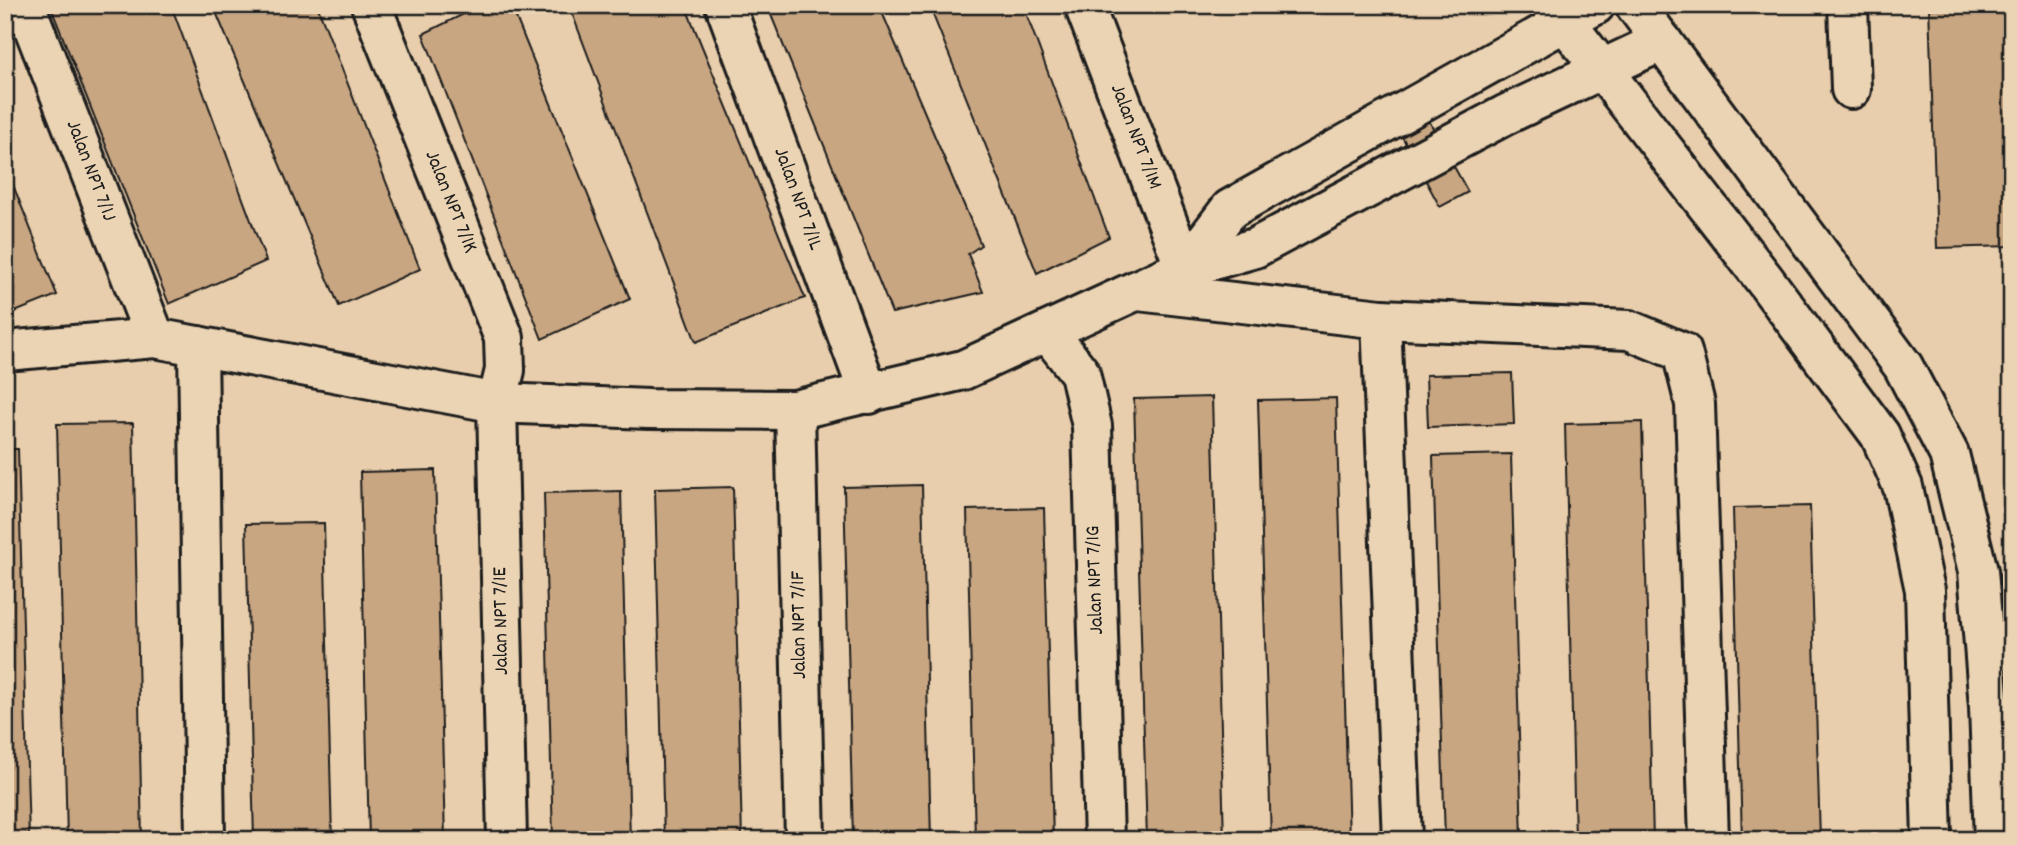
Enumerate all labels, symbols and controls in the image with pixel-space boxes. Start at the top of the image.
street label: Jalan NPT 7/1M [1101,80,1169,194]
street label: Jalan NPT 7/1J [57,116,123,226]
street label: Jalan NPT 7/1L [765,144,830,255]
street label: Jalan NPT 7/1K [416,146,484,258]
street label: Jalan NPT 7/1G [1079,525,1113,635]
street label: Jalan NPT 7/1E [486,566,518,675]
street label: Jalan NPT 7/1F [784,570,816,679]

